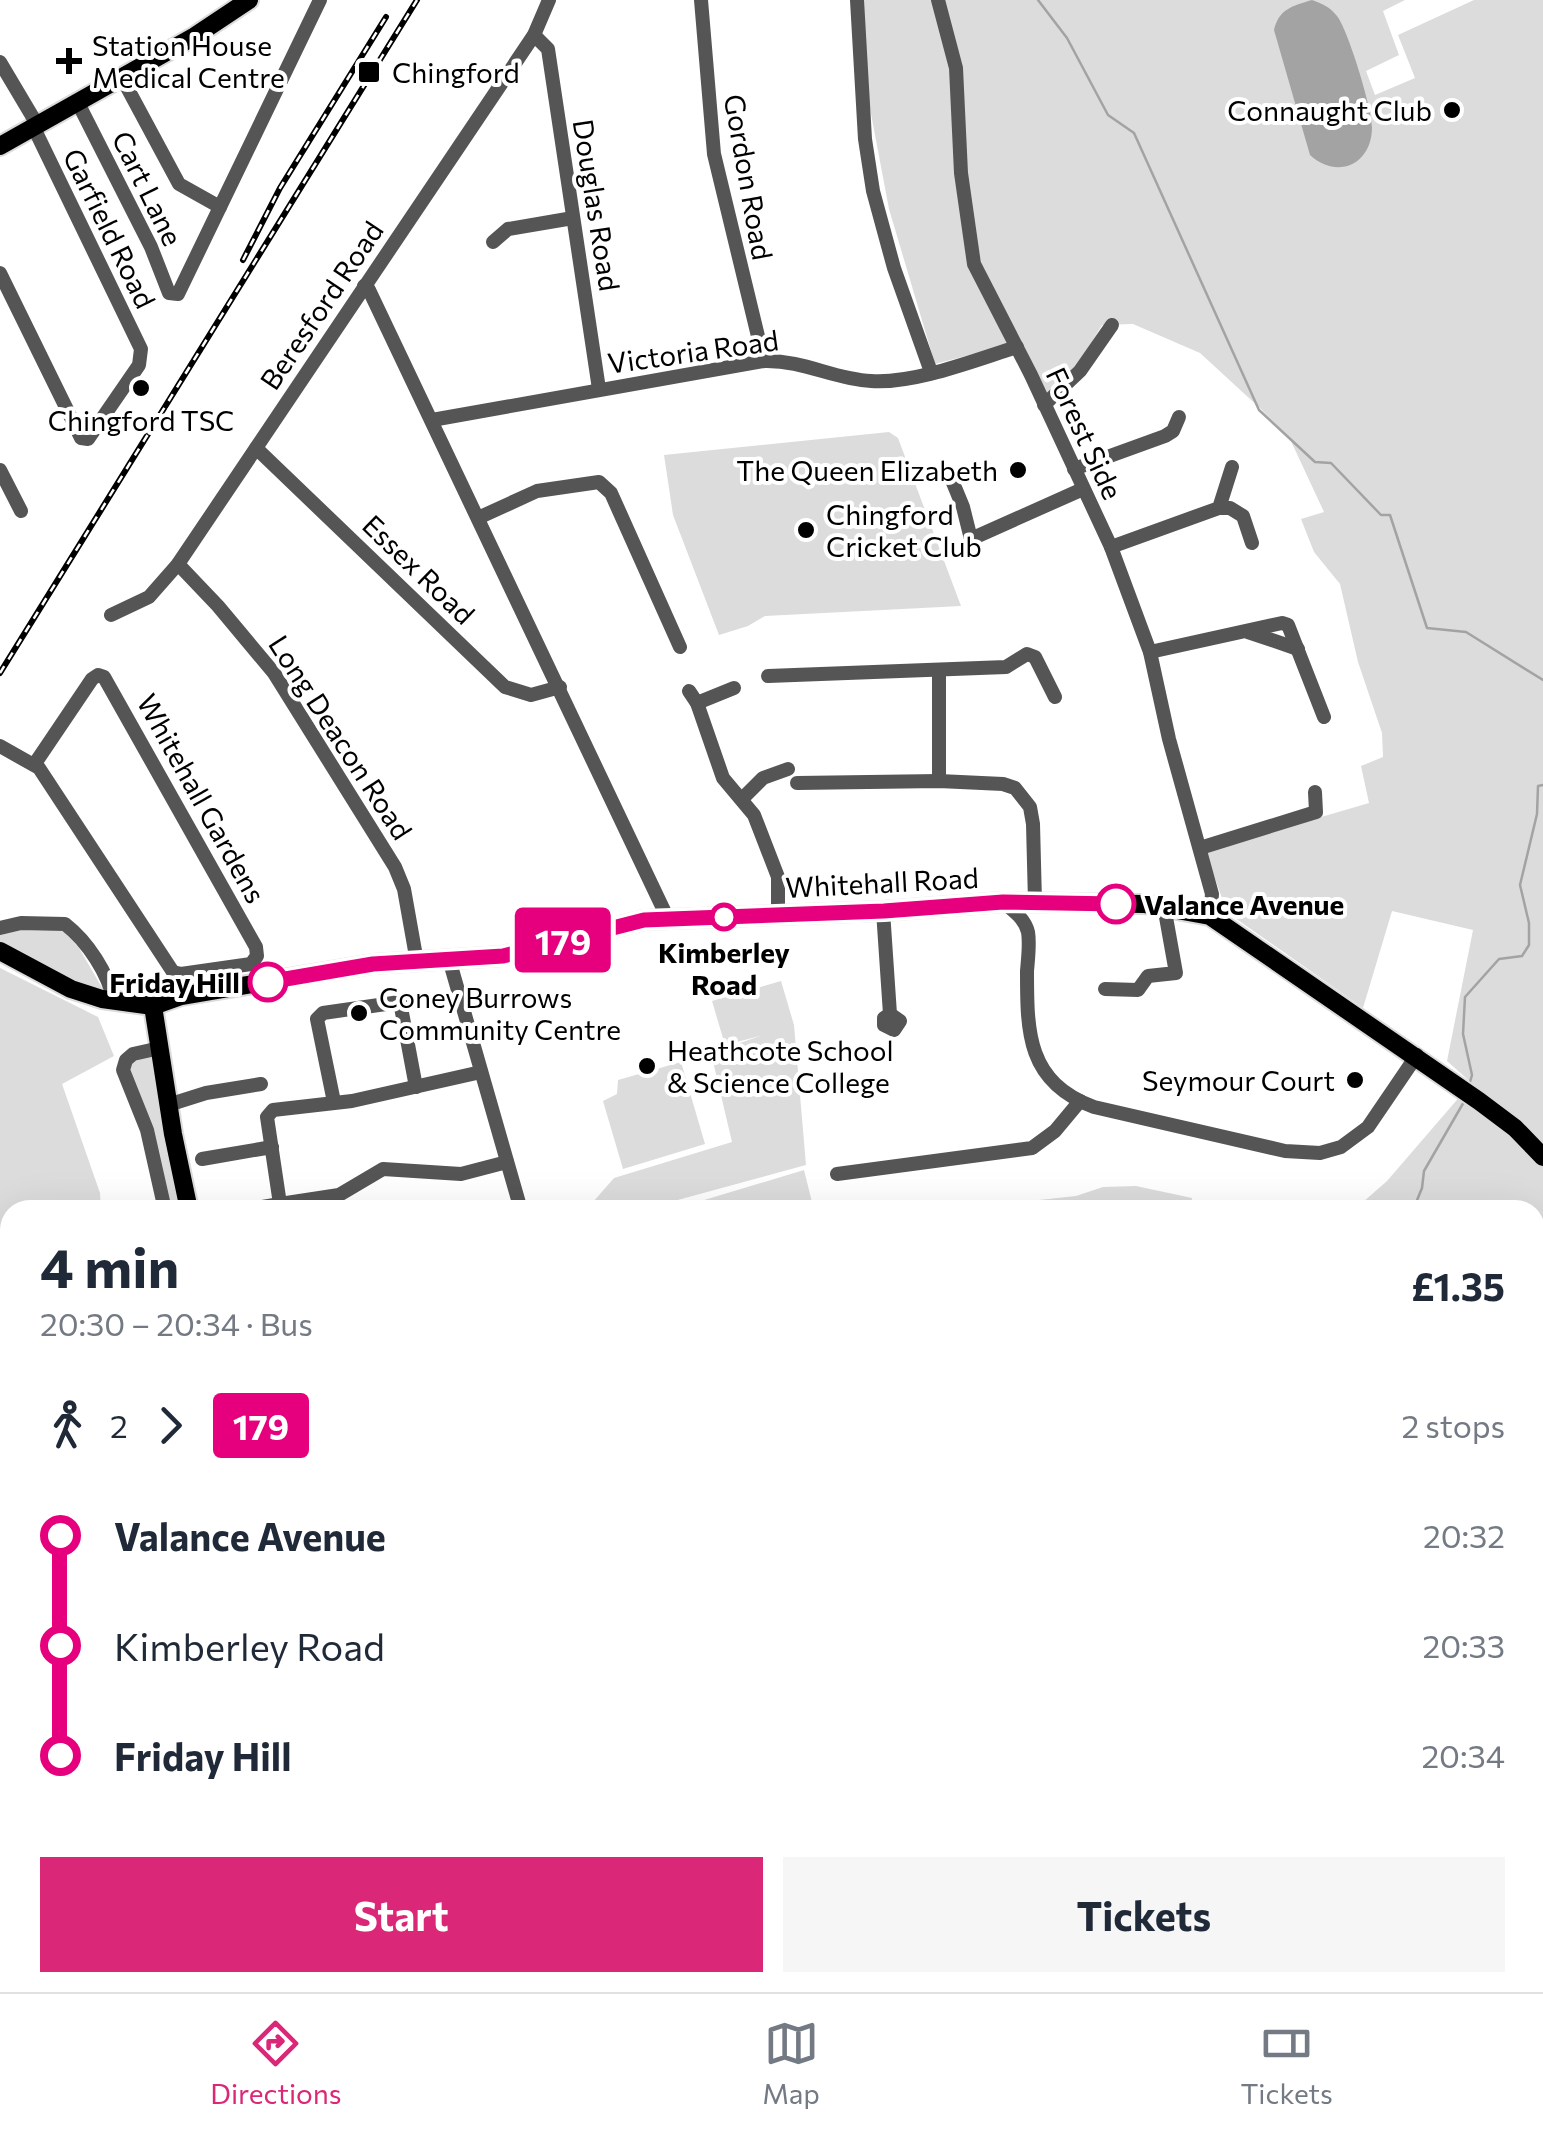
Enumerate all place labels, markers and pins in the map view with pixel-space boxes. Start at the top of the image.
place label: Station House Medical Centre [92,28,285,94]
marker: Station House Medical Centre [56,48,82,74]
place label: Chingford [392,55,520,89]
marker: Chingford [356,59,382,85]
place label: Connaught Club [1227,93,1432,127]
marker: Connaught Club [1441,99,1463,121]
marker: Chingford TSC [130,377,152,399]
place label: Chingford TSC [48,403,234,437]
place label: The Queen Elizabeth [736,453,998,487]
marker: The Queen Elizabeth [1007,459,1029,481]
place label: Chingford Cricket Club [826,497,982,563]
marker: Chingford Cricket Club [795,519,817,541]
marker: Valance Avenue [1097,885,1135,923]
place label: Valance Avenue [1144,887,1344,921]
marker: Kimberley Road [711,904,737,930]
place label: Kimberley Road [658,935,790,1001]
marker: Friday Hill [249,963,287,1001]
place label: Friday Hill [109,965,240,999]
place label: Coney Burrows Community Centre [379,980,621,1046]
marker: Coney Burrows Community Centre [348,1002,370,1024]
place label: Heathcote School & Science College [667,1033,894,1099]
marker: Heathcote School & Science College [636,1055,658,1077]
place label: Seymour Court [1142,1063,1335,1097]
marker: Seymour Court [1344,1069,1366,1091]

